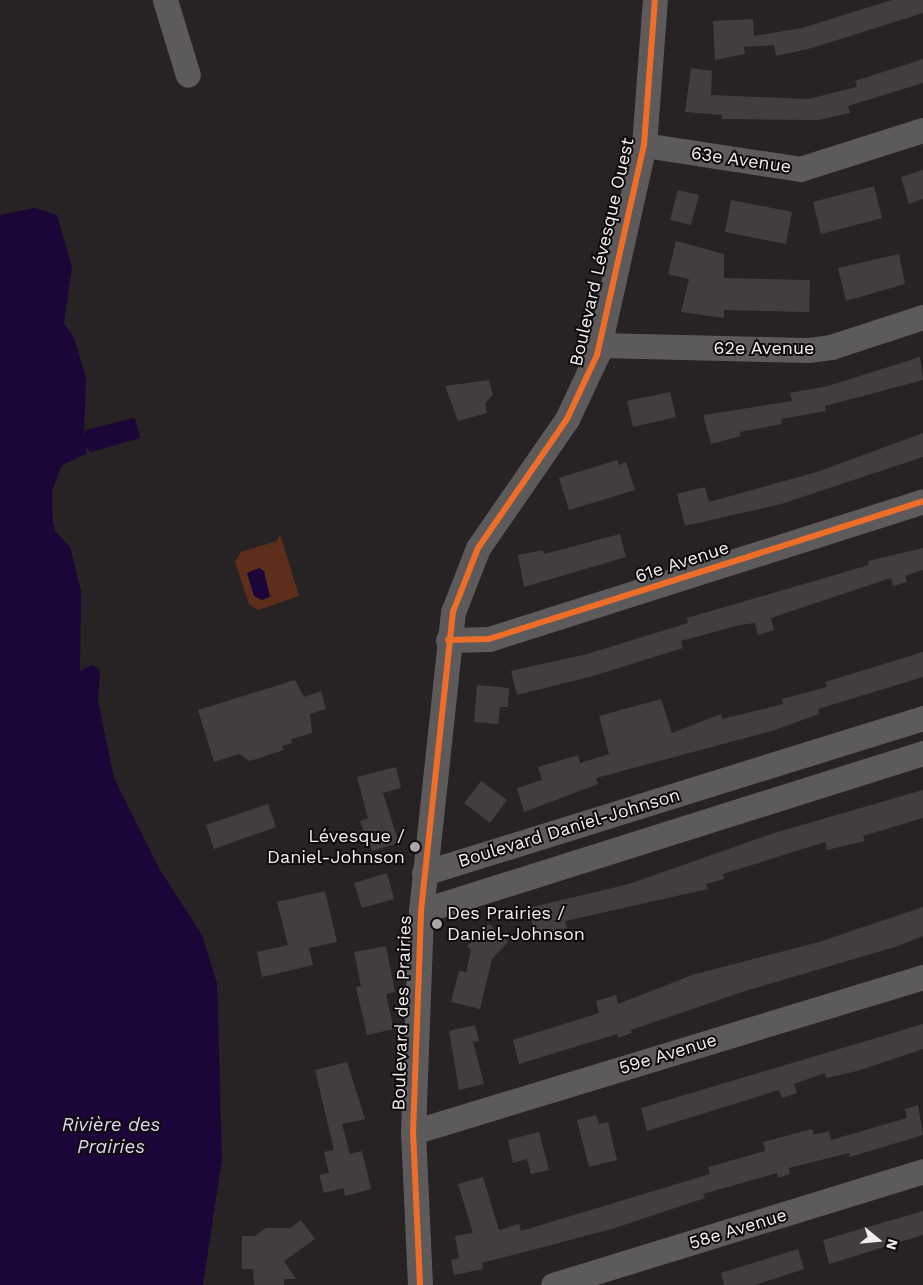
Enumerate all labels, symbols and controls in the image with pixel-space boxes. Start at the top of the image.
street label: Boulevard Lévesque Ouest [565,136,639,368]
street label: 63e Avenue [689,142,793,178]
street label: 62e Avenue [713,337,815,359]
street label: 61e Avenue [632,537,732,587]
street label: Boulevard Daniel-Johnson [455,784,683,872]
place label: Lévesque / Daniel-Johnson [267,826,405,869]
marker: Lévesque / Daniel-Johnson [409,841,421,853]
place label: Des Prairies / Daniel-Johnson [447,903,585,946]
street label: Boulevard des Prairies [388,915,416,1111]
marker: Des Prairies / Daniel-Johnson [431,918,443,930]
street label: 59e Avenue [616,1029,720,1079]
water label: Rivière des Prairies [62,1114,160,1158]
street label: 58e Avenue [686,1204,790,1254]
north arrow [853,1215,903,1265]
text: N [883,1237,902,1252]

